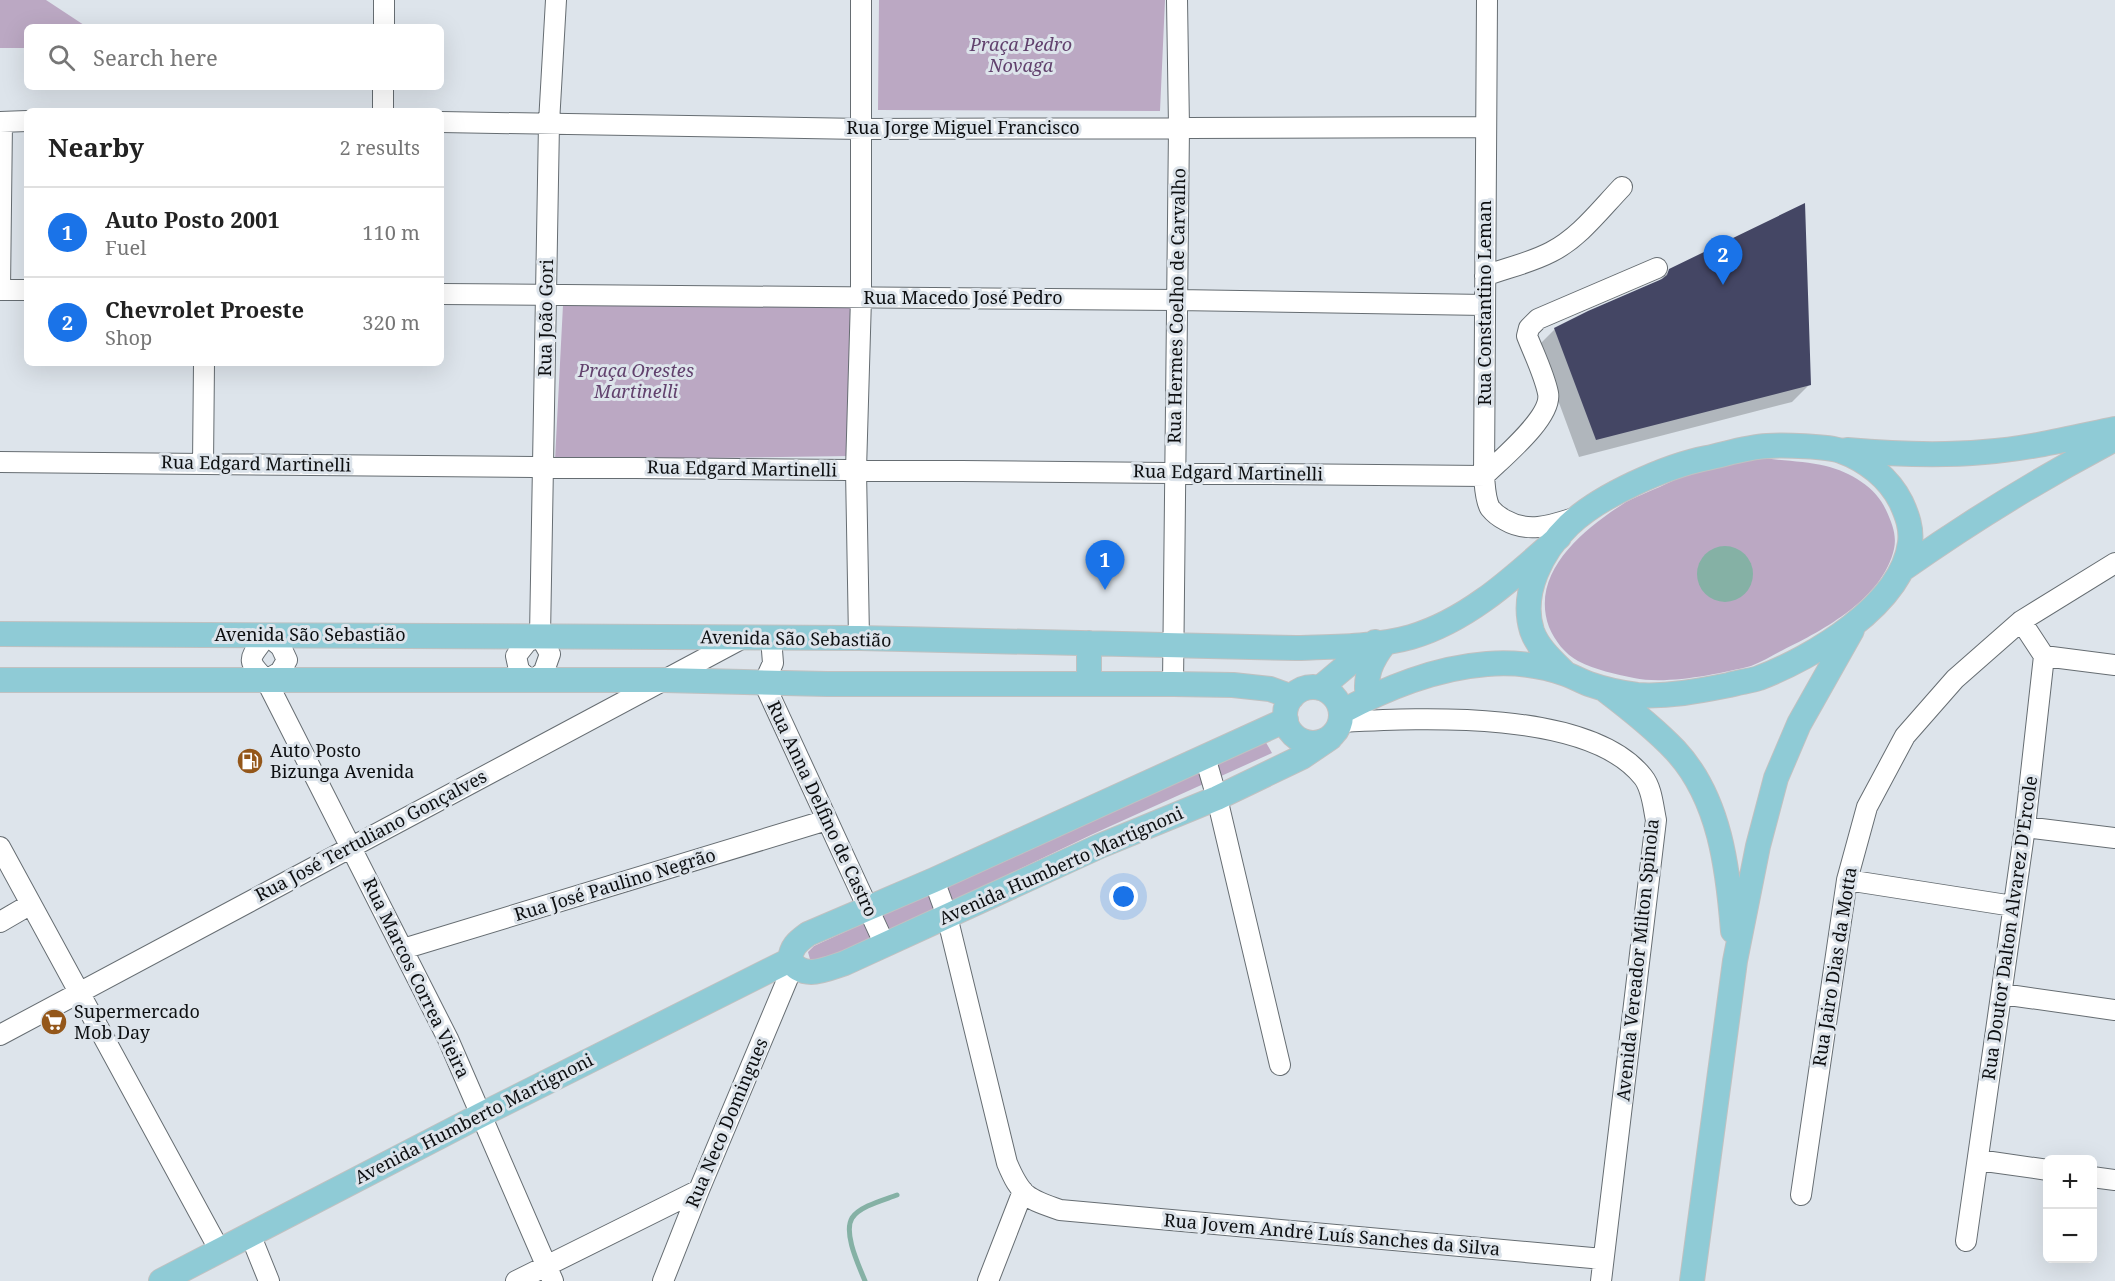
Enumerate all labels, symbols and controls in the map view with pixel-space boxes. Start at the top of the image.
search box [24,24,444,90]
park label: Praça Pedro Novaga [969,32,1072,77]
icon: search [45,41,78,74]
text: Search here [93,42,218,72]
street label: Rua Jorge Miguel Francisco [846,115,1080,139]
text: Nearby [48,129,144,165]
text: 2 results [340,134,420,161]
street label: Rua Hermes Coelho de Carvalho [1162,168,1190,444]
street label: Rua Constantino Leman [1472,200,1496,406]
text: Auto Posto 2001 [105,204,280,234]
text: 1 [62,219,73,246]
text: 110 m [362,219,420,246]
text: Fuel [105,234,146,261]
pin: 2 [1704,236,1742,285]
street label: Rua João Gori [532,259,558,377]
street label: Rua Macedo José Pedro [863,285,1063,309]
text: Chevrolet Proeste [105,294,304,324]
text: 2 [62,309,73,336]
text: 320 m [362,309,420,336]
text: Shop [105,324,152,351]
park label: Praça Orestes Martinelli [577,358,694,403]
street label: Rua Edgard Martinelli [161,449,351,477]
street label: Rua Edgard Martinelli [647,454,837,482]
street label: Rua Edgard Martinelli [1133,458,1323,486]
pin: 1 [1086,540,1124,590]
street label: Avenida São Sebastião [214,622,406,646]
street label: Avenida São Sebastião [700,624,892,652]
street label: Rua Anna Delfino de Castro [762,697,884,920]
place label: Auto Posto Bizunga Avenida [270,738,415,783]
fuel station icon: Auto Posto Bizunga Avenida [235,746,265,776]
street label: Rua José Tertuliano Gonçalves [251,764,491,907]
street label: Rua Doutor Dalton Alvarez D'Ercole [1976,774,2042,1081]
street label: Avenida Humberto Martignoni [935,800,1187,930]
street label: Avenida Vereador Milton Spinola [1610,817,1664,1102]
street label: Rua José Paulino Negrão [511,842,718,926]
street label: Rua Jairo Dias da Motta [1806,865,1862,1068]
street label: Rua Marcos Correa Vieira [358,873,476,1082]
your location [1109,882,1138,911]
place label: Supermercado Mob Day [74,999,200,1044]
supermarket icon: Supermercado Mob Day [39,1007,69,1037]
street label: Rua Neco Domingues [679,1034,773,1211]
street label: Avenida Humberto Martignoni [350,1047,597,1189]
map controls [2043,1155,2097,1263]
button: + [2043,1155,2097,1209]
street label: Rua Jovem André Luís Sanches da Silva [1163,1207,1501,1261]
button: − [2043,1209,2097,1263]

